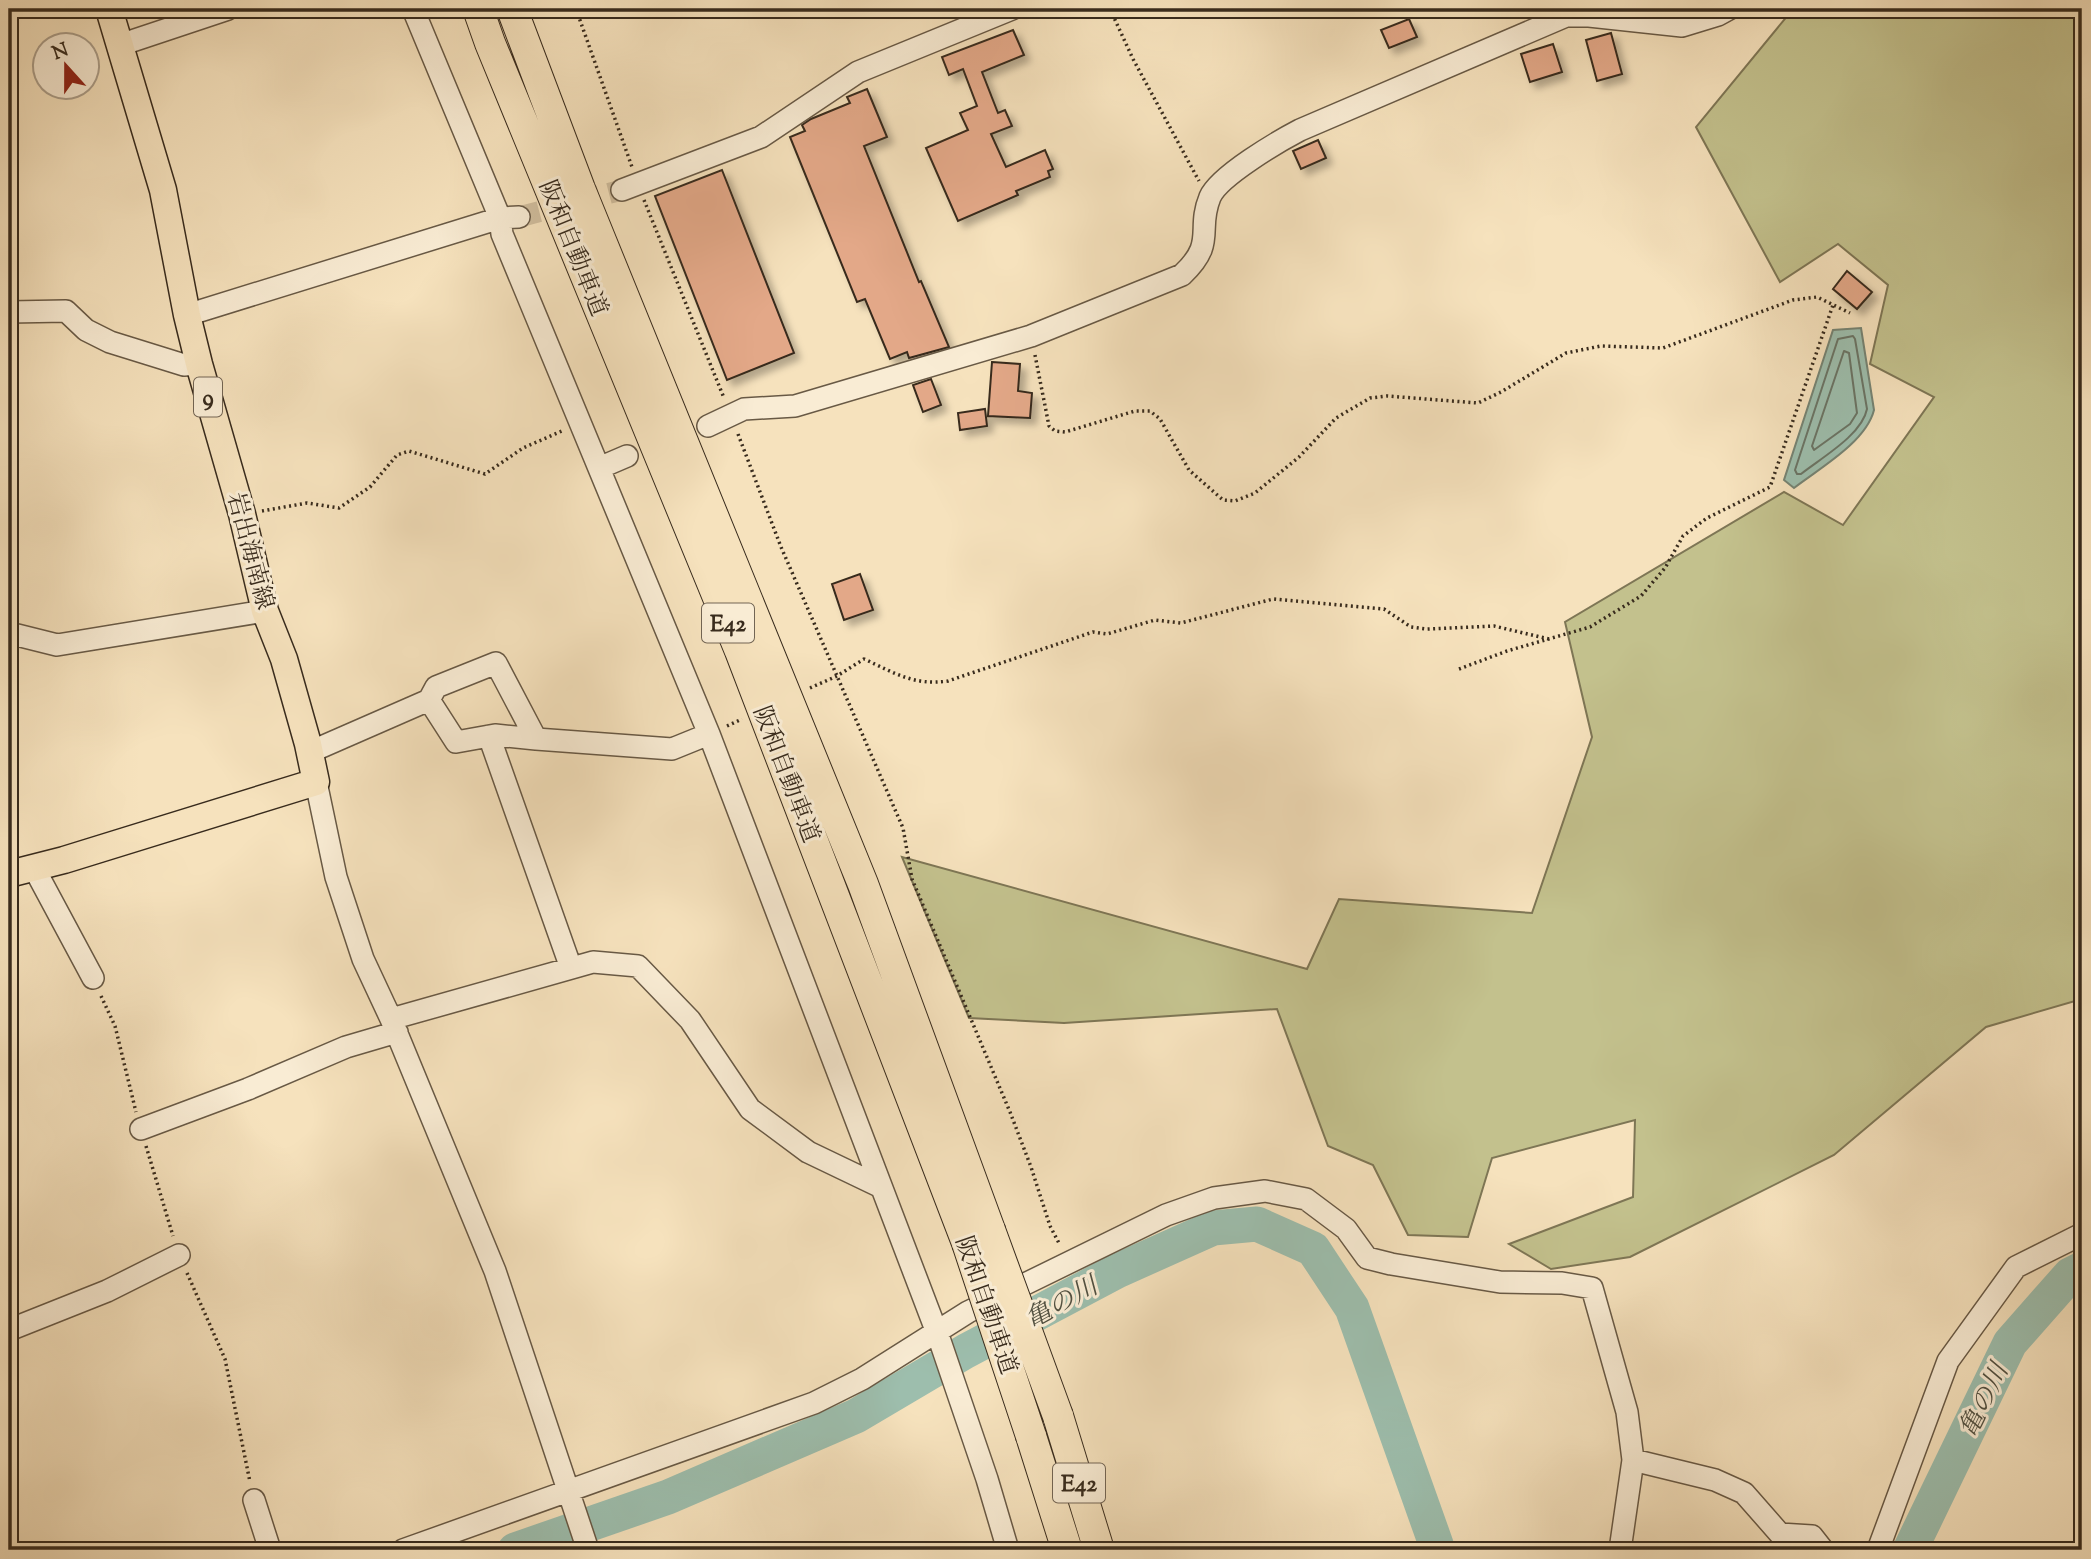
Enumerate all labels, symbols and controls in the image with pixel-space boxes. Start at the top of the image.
north arrow [32,32,102,102]
text: N [49,37,73,68]
street label: 阪和自動車道 [529,176,615,322]
road number: 9 [194,378,222,416]
street label: 岩出海南線 [217,489,281,614]
road number: E42 [702,604,754,642]
street label: 阪和自動車道 [743,701,827,848]
street label: 阪和自動車道 [946,1232,1025,1379]
water label: 亀の川 [1019,1268,1108,1339]
water label: 亀の川 [1952,1355,2020,1444]
road number: E42 [1053,1464,1105,1502]

